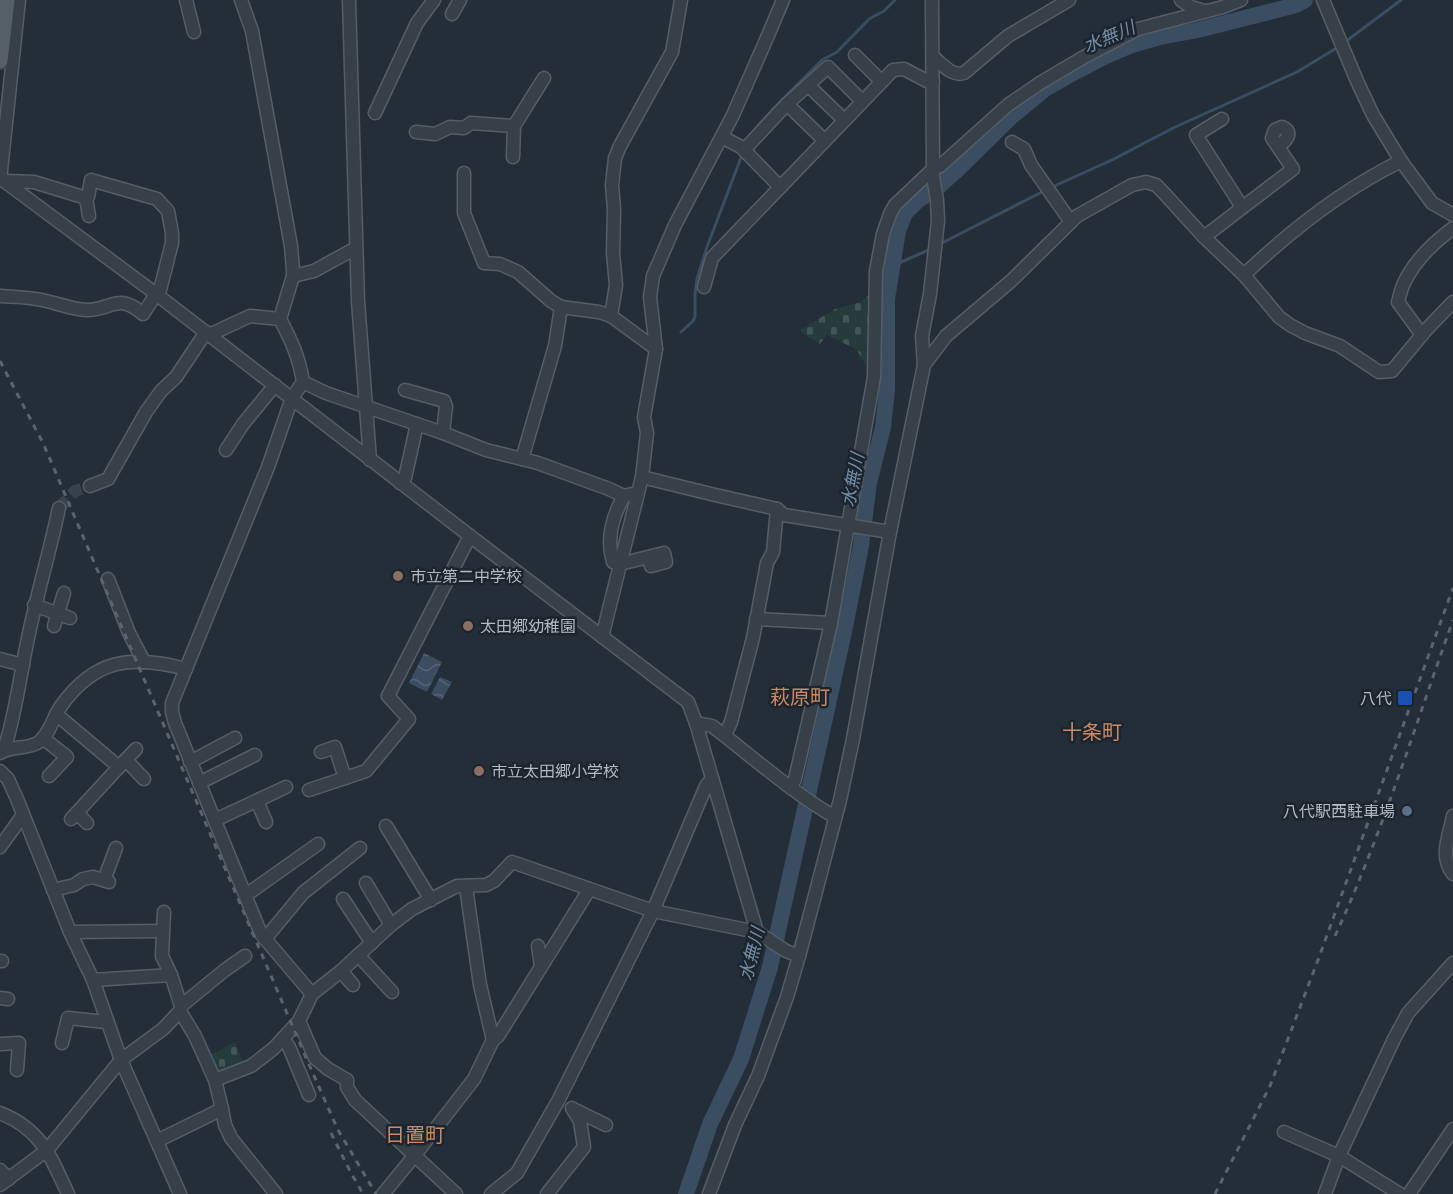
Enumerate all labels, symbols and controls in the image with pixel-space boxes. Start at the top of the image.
water label: 水無川 [1079,15,1140,58]
water label: 水無川 [836,449,869,509]
place label: 市立第二中学校 [410,566,522,586]
marker: 市立第二中学校 [391,569,405,583]
place label: 太田郷幼稚園 [480,616,576,636]
marker: 太田郷幼稚園 [461,619,475,633]
district label: 萩原町 [770,684,830,709]
place label: 八代 [1360,688,1392,708]
marker: 八代 [1396,689,1414,707]
district label: 十条町 [1062,719,1122,744]
place label: 市立太田郷小学校 [491,761,619,781]
marker: 市立太田郷小学校 [472,764,486,778]
place label: 八代駅西駐車場 [1283,801,1395,821]
marker: 八代駅西駐車場 [1400,804,1414,818]
water label: 水無川 [734,923,770,983]
district label: 日置町 [385,1122,445,1147]

